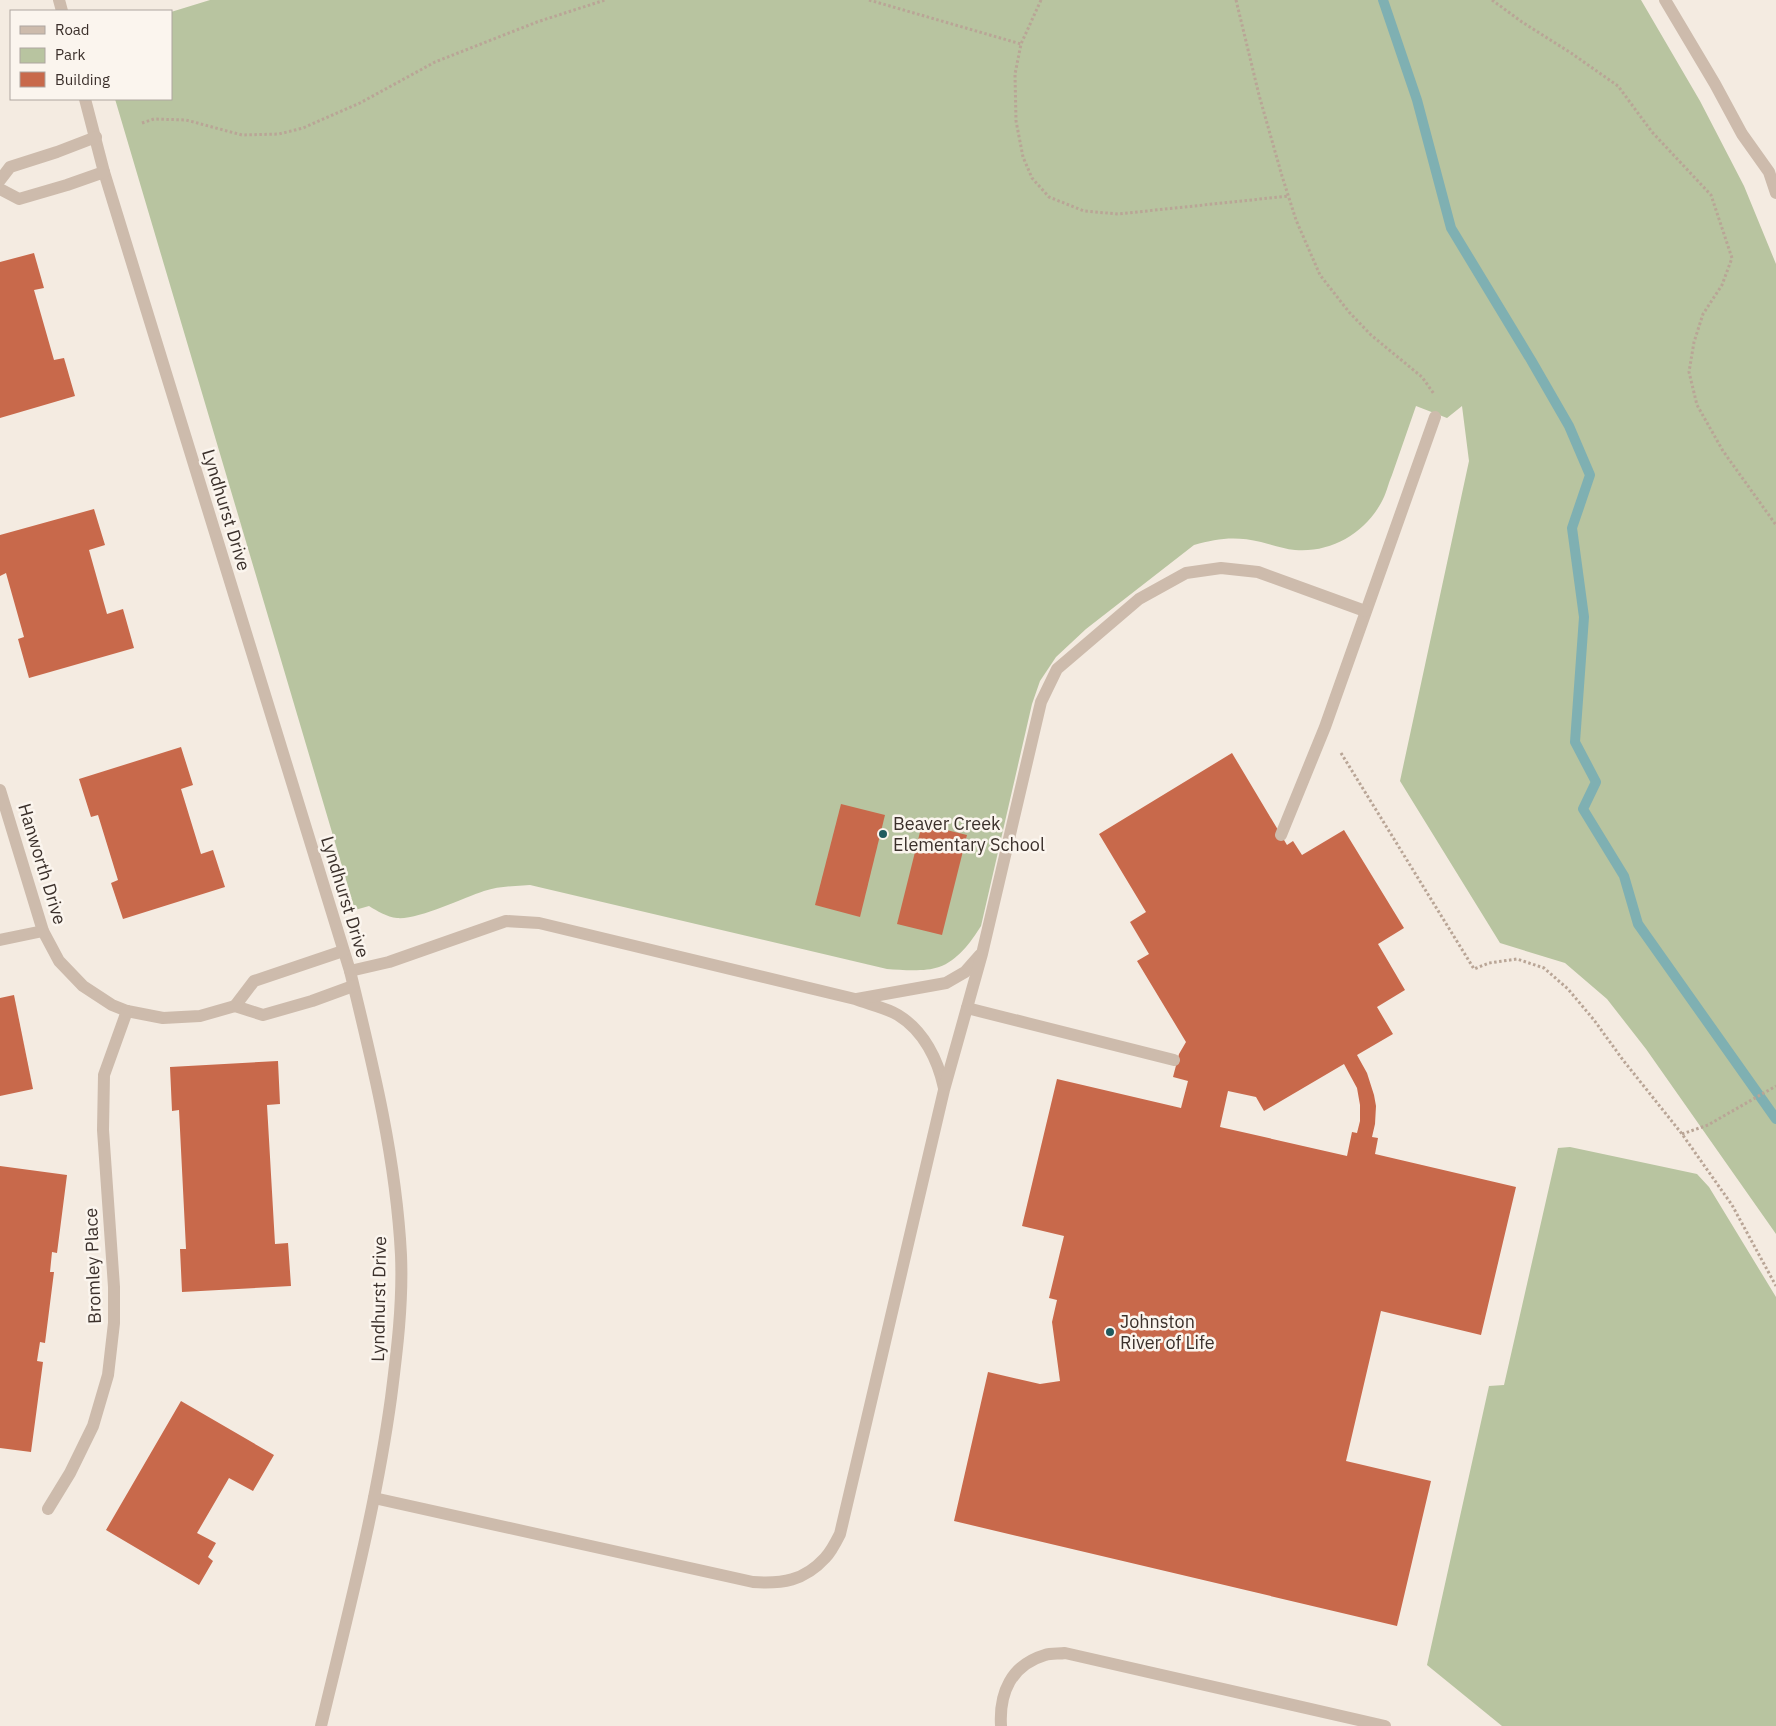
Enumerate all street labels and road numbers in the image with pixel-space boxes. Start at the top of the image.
street label: Lyndhurst Drive [197,446,256,574]
street label: Hanworth Drive [13,800,72,927]
street label: Lyndhurst Drive [316,833,375,961]
street label: Bromley Place [79,1207,106,1325]
street label: Lyndhurst Drive [366,1236,391,1362]

